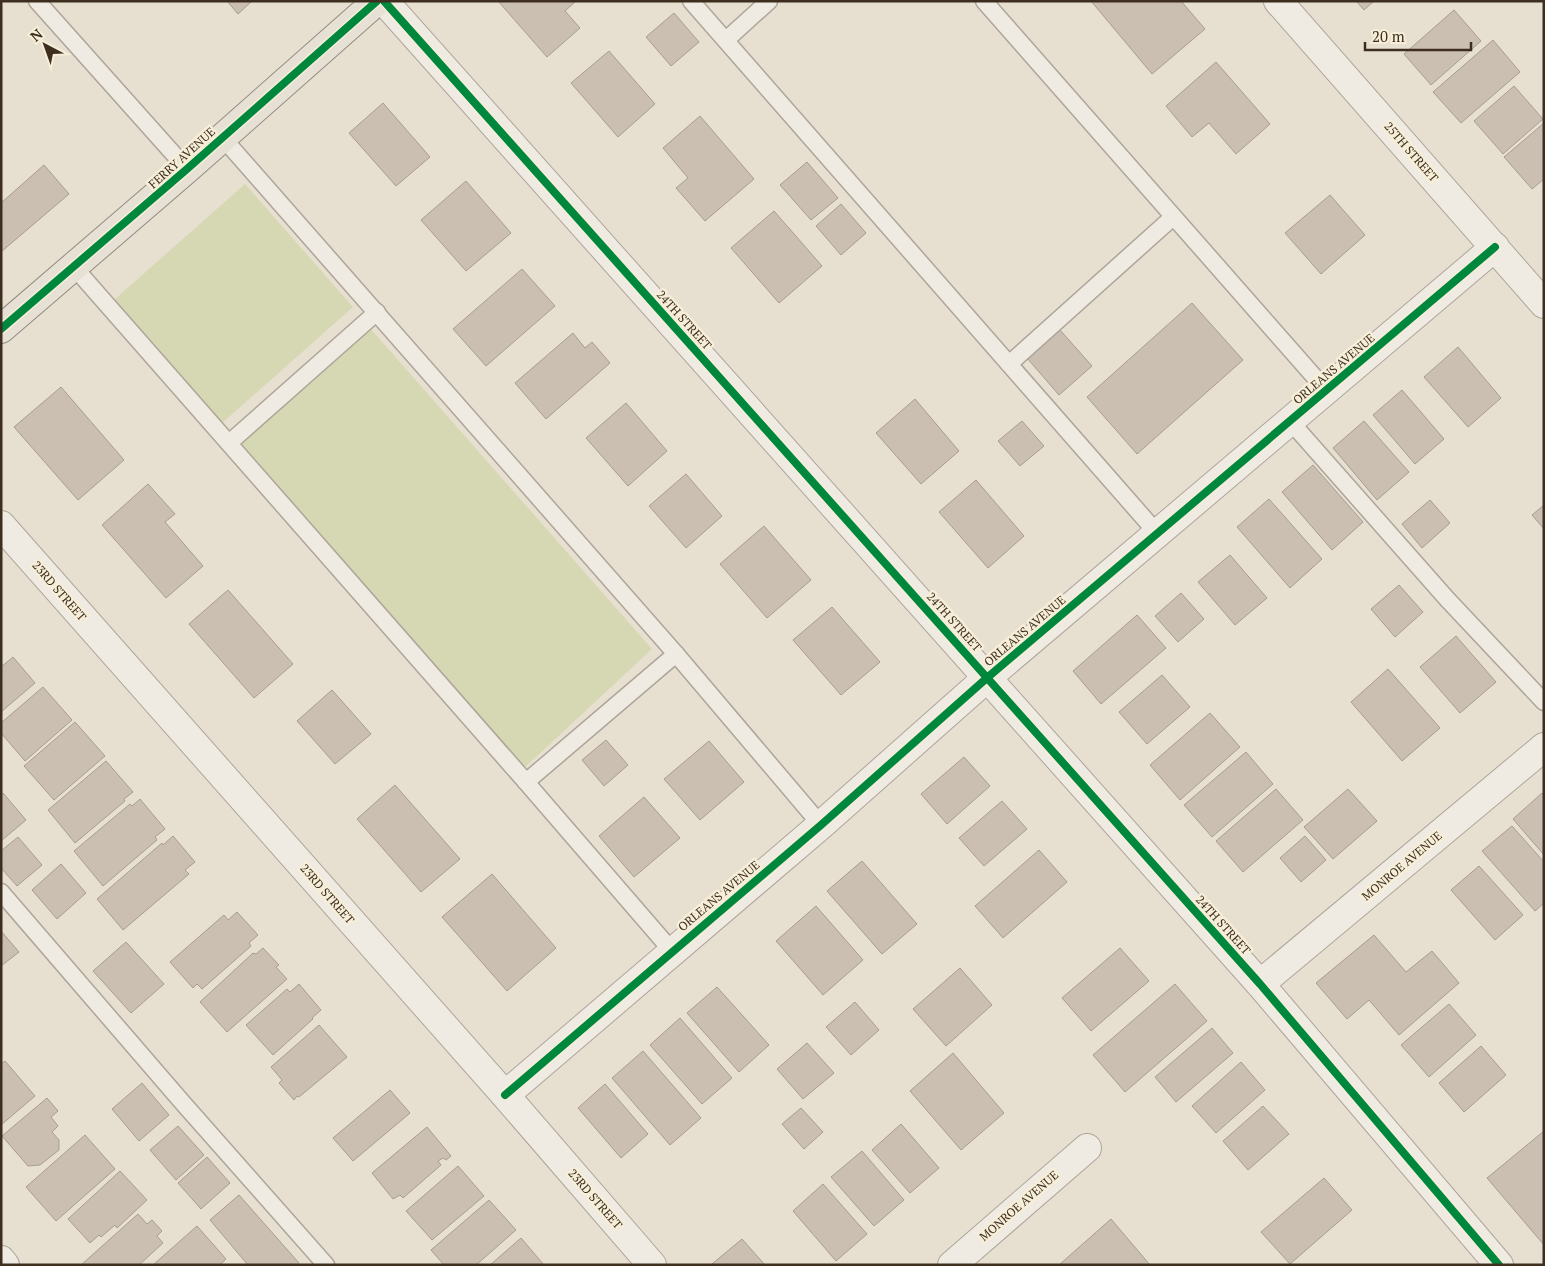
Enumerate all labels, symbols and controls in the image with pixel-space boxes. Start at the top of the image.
north arrow [20,20,70,70]
scale bar [1365,20,1471,52]
text: N [26,24,47,45]
text: 20 m [1372,26,1405,46]
street label: 25TH STREET [1381,119,1442,185]
street label: FERRY AVENUE [145,124,218,191]
street label: 24TH STREET [654,287,715,353]
street label: ORLEANS AVENUE [1290,330,1378,407]
street label: 23RD STREET [29,558,90,624]
street label: 24TH STREET [924,589,985,655]
street label: ORLEANS AVENUE [981,592,1069,669]
street label: MONROE AVENUE [1359,828,1445,903]
street label: ORLEANS AVENUE [675,857,763,934]
street label: 23RD STREET [297,861,358,927]
street label: 24TH STREET [1193,892,1254,958]
street label: 23RD STREET [565,1166,626,1232]
street label: MONROE AVENUE [976,1167,1061,1244]

